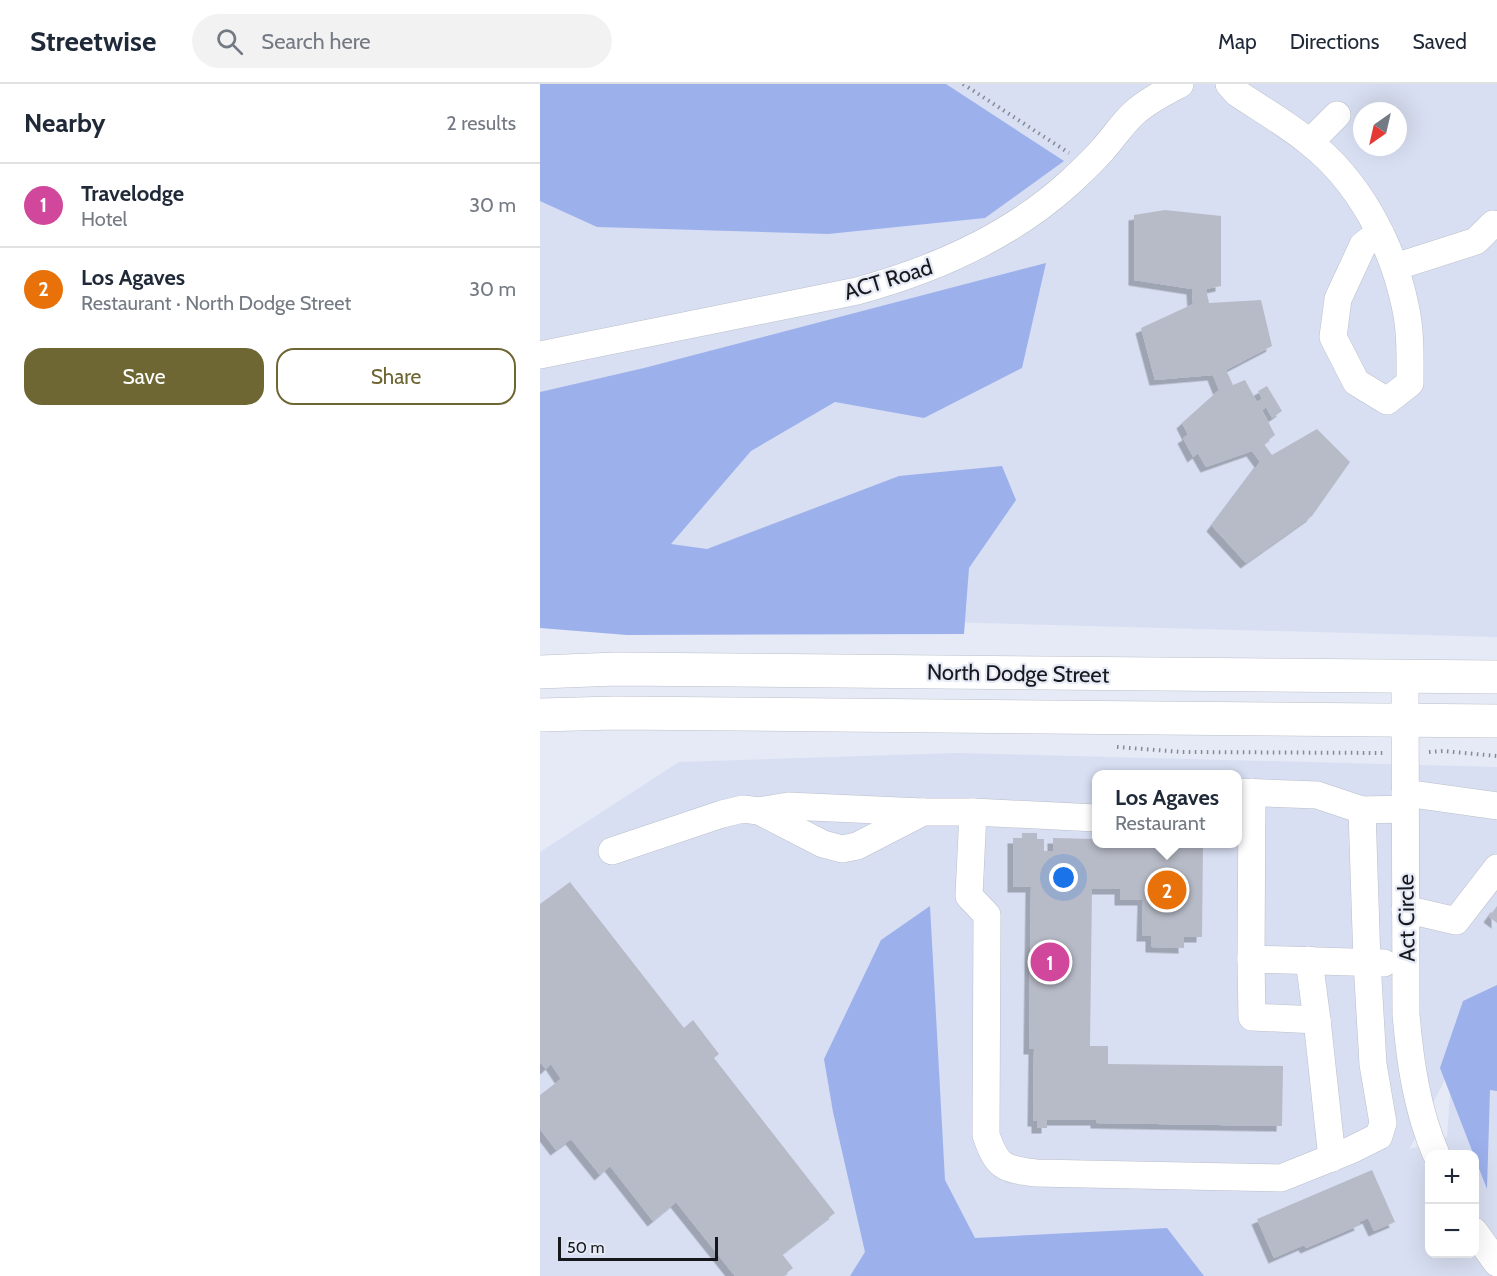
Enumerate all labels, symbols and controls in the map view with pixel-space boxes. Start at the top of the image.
search box [192,14,612,68]
text: Streetwise [30,24,156,58]
icon: search [213,25,246,58]
text: Search here [261,28,371,55]
text: Map [1218,29,1257,54]
text: Directions [1290,29,1379,54]
text: Saved [1412,29,1467,54]
north arrow [1353,102,1407,156]
text: Nearby [24,107,105,139]
text: 2 results [446,111,516,135]
text: Travelodge [81,180,184,207]
text: 1 [40,193,47,217]
text: 30 m [469,193,516,217]
text: Hotel [81,207,127,231]
street label: ACT Road [841,253,936,306]
text: Los Agaves [81,264,185,291]
text: 2 [38,277,49,301]
text: 30 m [469,277,516,301]
text: Restaurant · North Dodge Street [81,291,351,315]
button: Save [24,348,264,405]
button: Share [276,348,516,405]
street label: North Dodge Street [927,658,1110,689]
popup [1092,770,1242,848]
text: Los Agaves [1115,784,1219,811]
text: Restaurant [1115,811,1205,835]
your location [1049,863,1078,892]
pin: 2 [1148,868,1186,912]
street label: Act Circle [1392,874,1421,962]
pin: 1 [1030,940,1070,984]
map controls [1425,1150,1479,1258]
button: + [1425,1150,1479,1204]
button: − [1425,1204,1479,1258]
scale bar [558,1234,718,1262]
text: 50 m [567,1238,604,1257]

